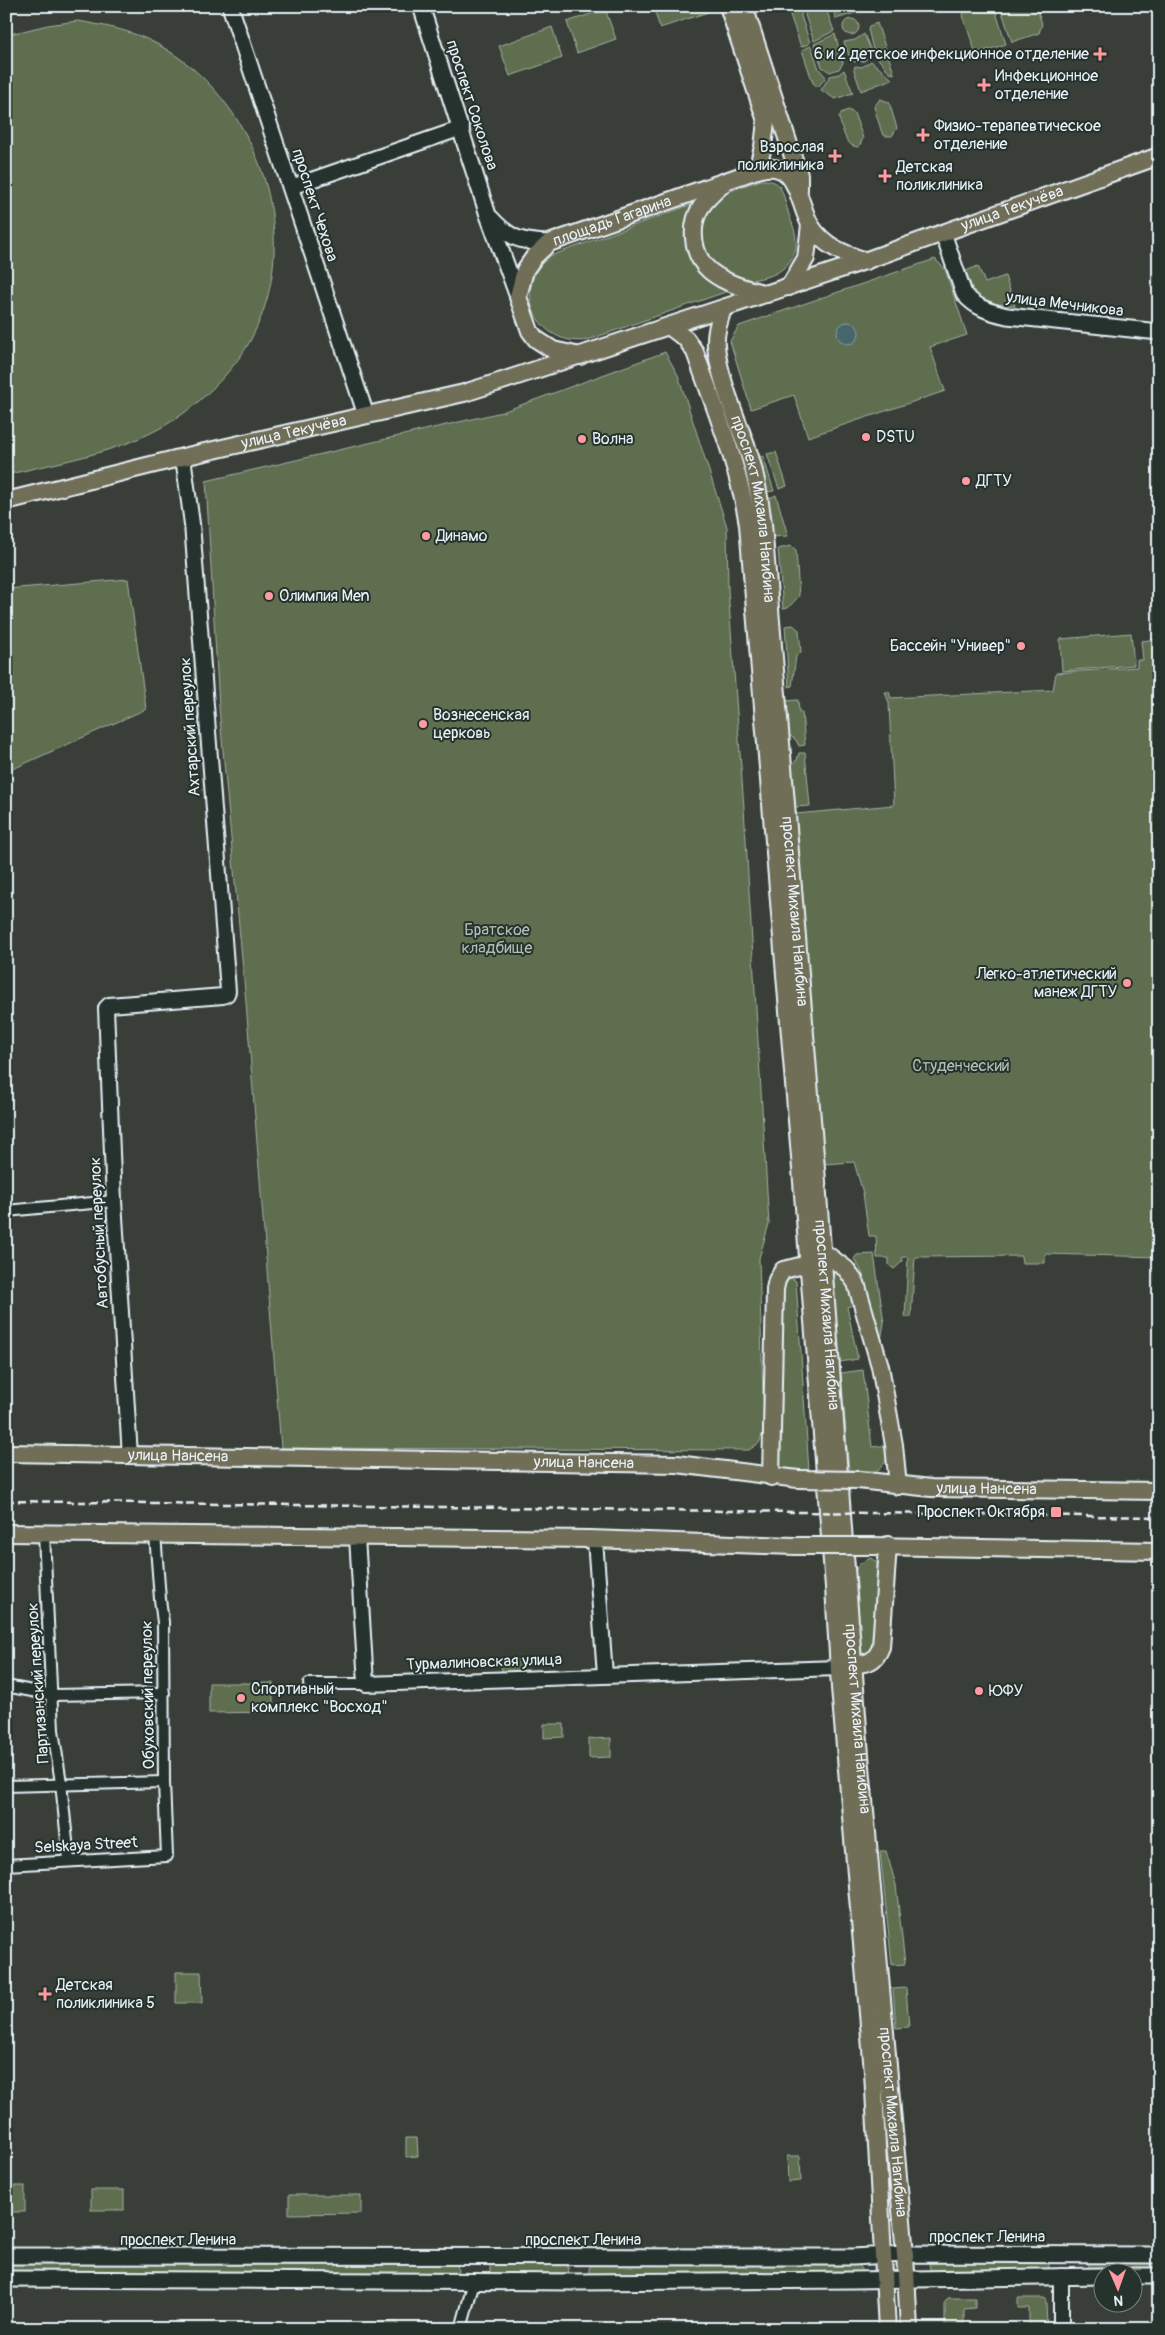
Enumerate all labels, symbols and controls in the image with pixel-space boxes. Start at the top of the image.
street label: проспект Соколова [442,37,502,173]
place label: 6 и 2 детское инфекционное отделение [814,44,1089,64]
marker: 6 и 2 детское инфекционное отделение [1093,47,1107,61]
place label: Инфекционное отделение [995,66,1098,104]
marker: Инфекционное отделение [977,78,991,92]
place label: Физио-терапевтическое отделение [934,116,1101,154]
marker: Физио-терапевтическое отделение [916,128,930,142]
place label: Взрослая поликлиника [737,137,824,175]
street label: проспект Чехова [287,146,343,264]
marker: Взрослая поликлиника [828,149,842,163]
place label: Детская поликлиника [895,157,983,195]
marker: Детская поликлиника [878,169,892,183]
street label: улица Текучёва [957,181,1066,236]
street label: площадь Гагарина [550,191,674,251]
street label: улица Мечникова [1004,287,1125,321]
street label: улица Текучёва [238,410,348,454]
street label: проспект Михаила Нагибина [726,413,779,603]
place label: DSTU [876,427,915,447]
place label: Волна [592,429,634,449]
marker: DSTU [860,431,872,443]
marker: Волна [576,433,588,445]
place label: ДГТУ [975,471,1012,491]
marker: ДГТУ [960,475,972,487]
place label: Динамо [435,526,488,546]
marker: Динамо [420,530,432,542]
place label: Олимпия Men [279,586,370,606]
marker: Олимпия Men [263,590,275,602]
place label: Бассейн "Универ" [890,636,1011,656]
marker: Бассейн "Универ" [1015,640,1027,652]
street label: Ахтарский переулок [175,657,205,797]
place label: Вознесенская церковь [433,705,530,743]
marker: Вознесенская церковь [417,718,429,730]
street label: проспект Михаила Нагибина [777,815,813,1007]
park label: Братское кладбище [462,920,533,958]
place label: Легко-атлетический манеж ДГТУ [975,964,1117,1002]
marker: Легко-атлетический манеж ДГТУ [1121,977,1133,989]
park label: Студенческий [912,1056,1010,1076]
street label: Автобусный переулок [85,1157,113,1309]
street label: проспект Михаила Нагибина [810,1219,844,1411]
street label: улица Нансена [127,1445,228,1467]
street label: улица Нансена [533,1452,634,1473]
street label: улица Нансена [935,1478,1037,1499]
place label: Проспект Октября [917,1502,1045,1522]
marker: Проспект Октября [1049,1505,1063,1519]
street label: Партизанский переулок [22,1602,54,1764]
street label: Обуховский переулок [137,1620,159,1770]
street label: проспект Михаила Нагибина [840,1623,875,1815]
street label: Турмалиновская улица [406,1649,562,1675]
place label: Спортивный комплекс "Восход" [251,1679,388,1717]
place label: ЮФУ [989,1681,1023,1701]
marker: ЮФУ [973,1685,985,1697]
marker: Спортивный комплекс "Восход" [235,1692,247,1704]
street label: Selskaya Street [34,1832,139,1858]
place label: Детская поликлиника 5 [55,1975,155,2013]
marker: Детская поликлиника 5 [38,1987,52,2001]
street label: проспект Михаила Нагибина [875,2026,912,2218]
street label: проспект Ленина [929,2227,1045,2247]
street label: проспект Ленина [120,2230,236,2250]
street label: проспект Ленина [525,2230,641,2250]
north arrow [1092,2262,1142,2312]
text: N [1113,2292,1123,2309]

